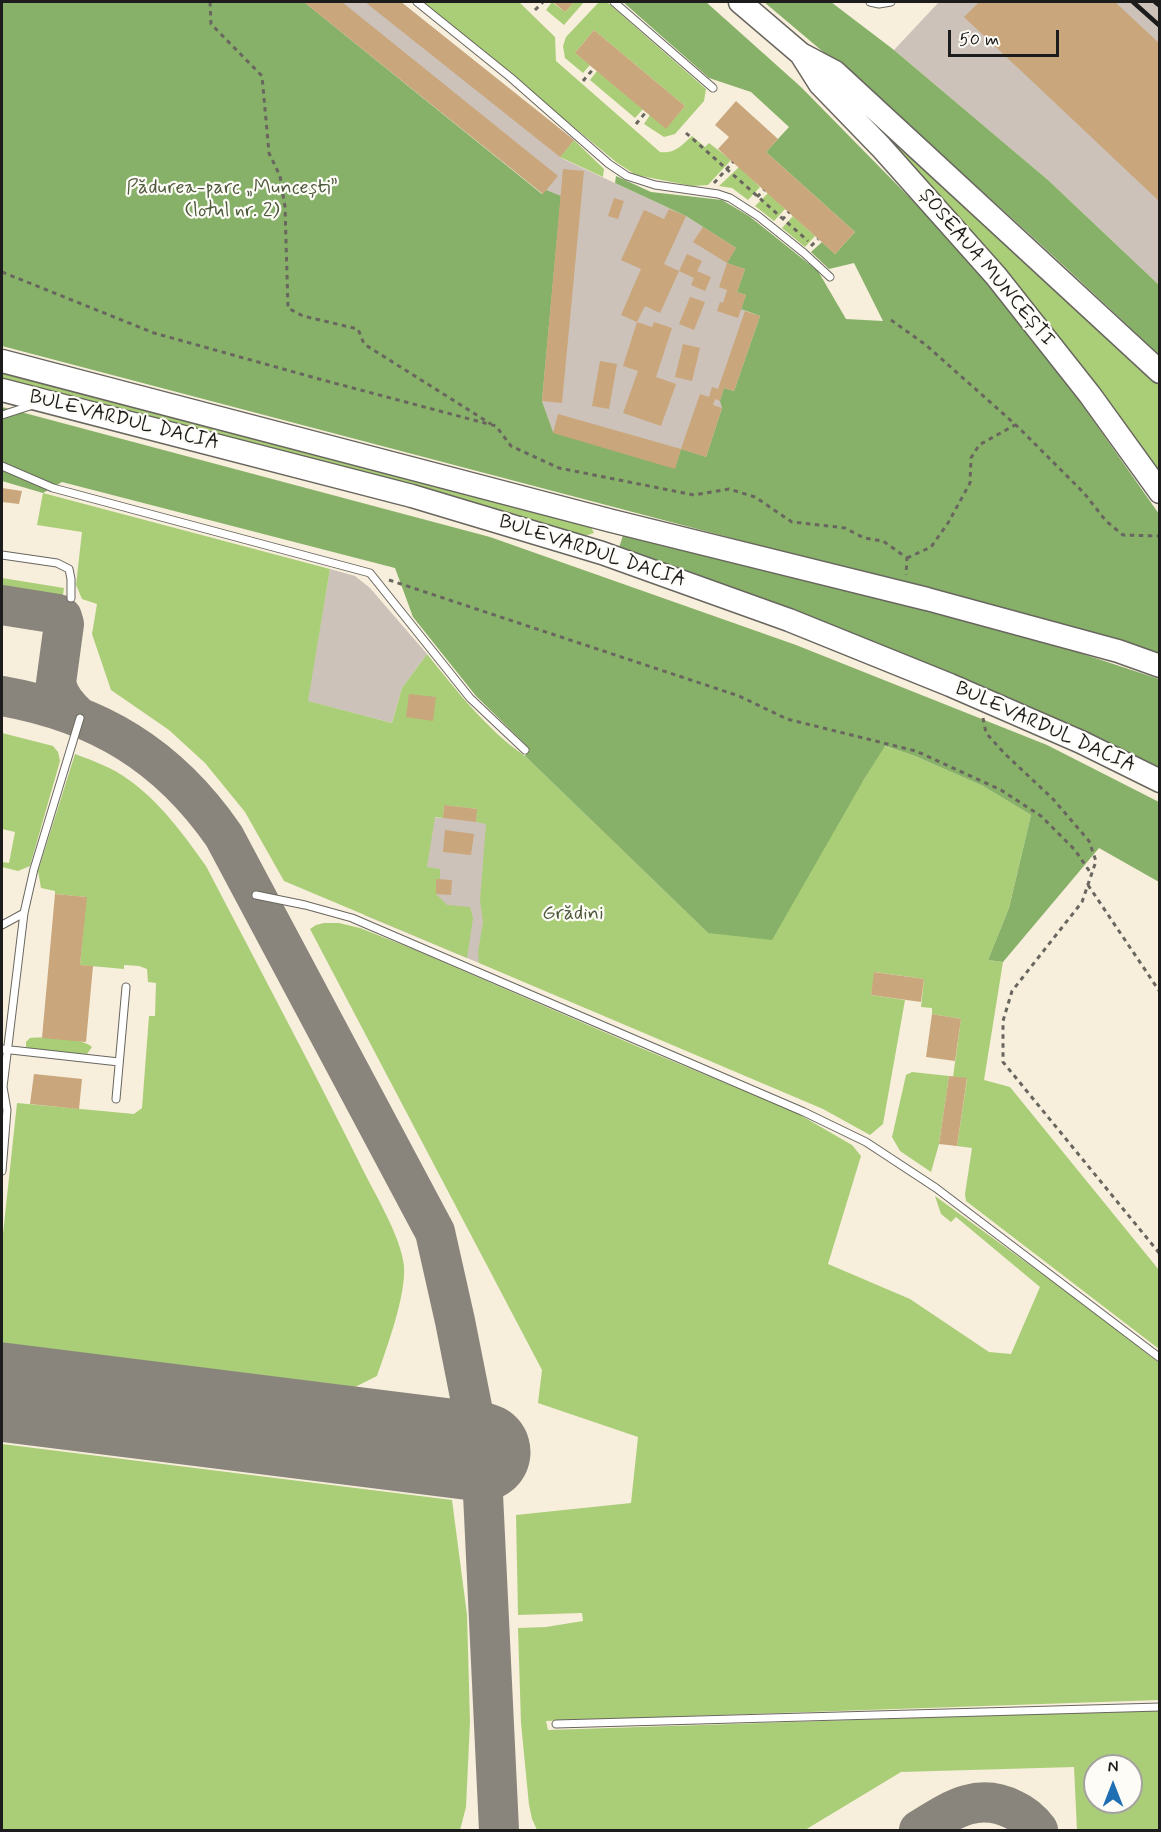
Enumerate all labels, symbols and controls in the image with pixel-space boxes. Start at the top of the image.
scale bar [951,18,1062,56]
text: 50 m [959,28,999,52]
park label: Pădurea-parc „Muncești” (lotul nr. 2) [126,177,338,224]
street label: ȘOSEAUA MUNCEȘTI [913,184,1059,352]
street label: BULEVARDUL DACIA [27,386,221,456]
street label: BULEVARDUL DACIA [496,510,688,594]
street label: BULEVARDUL DACIA [951,677,1139,779]
park label: Grădini [542,903,604,927]
north arrow [1083,1754,1143,1814]
text: N [1108,1757,1118,1778]

